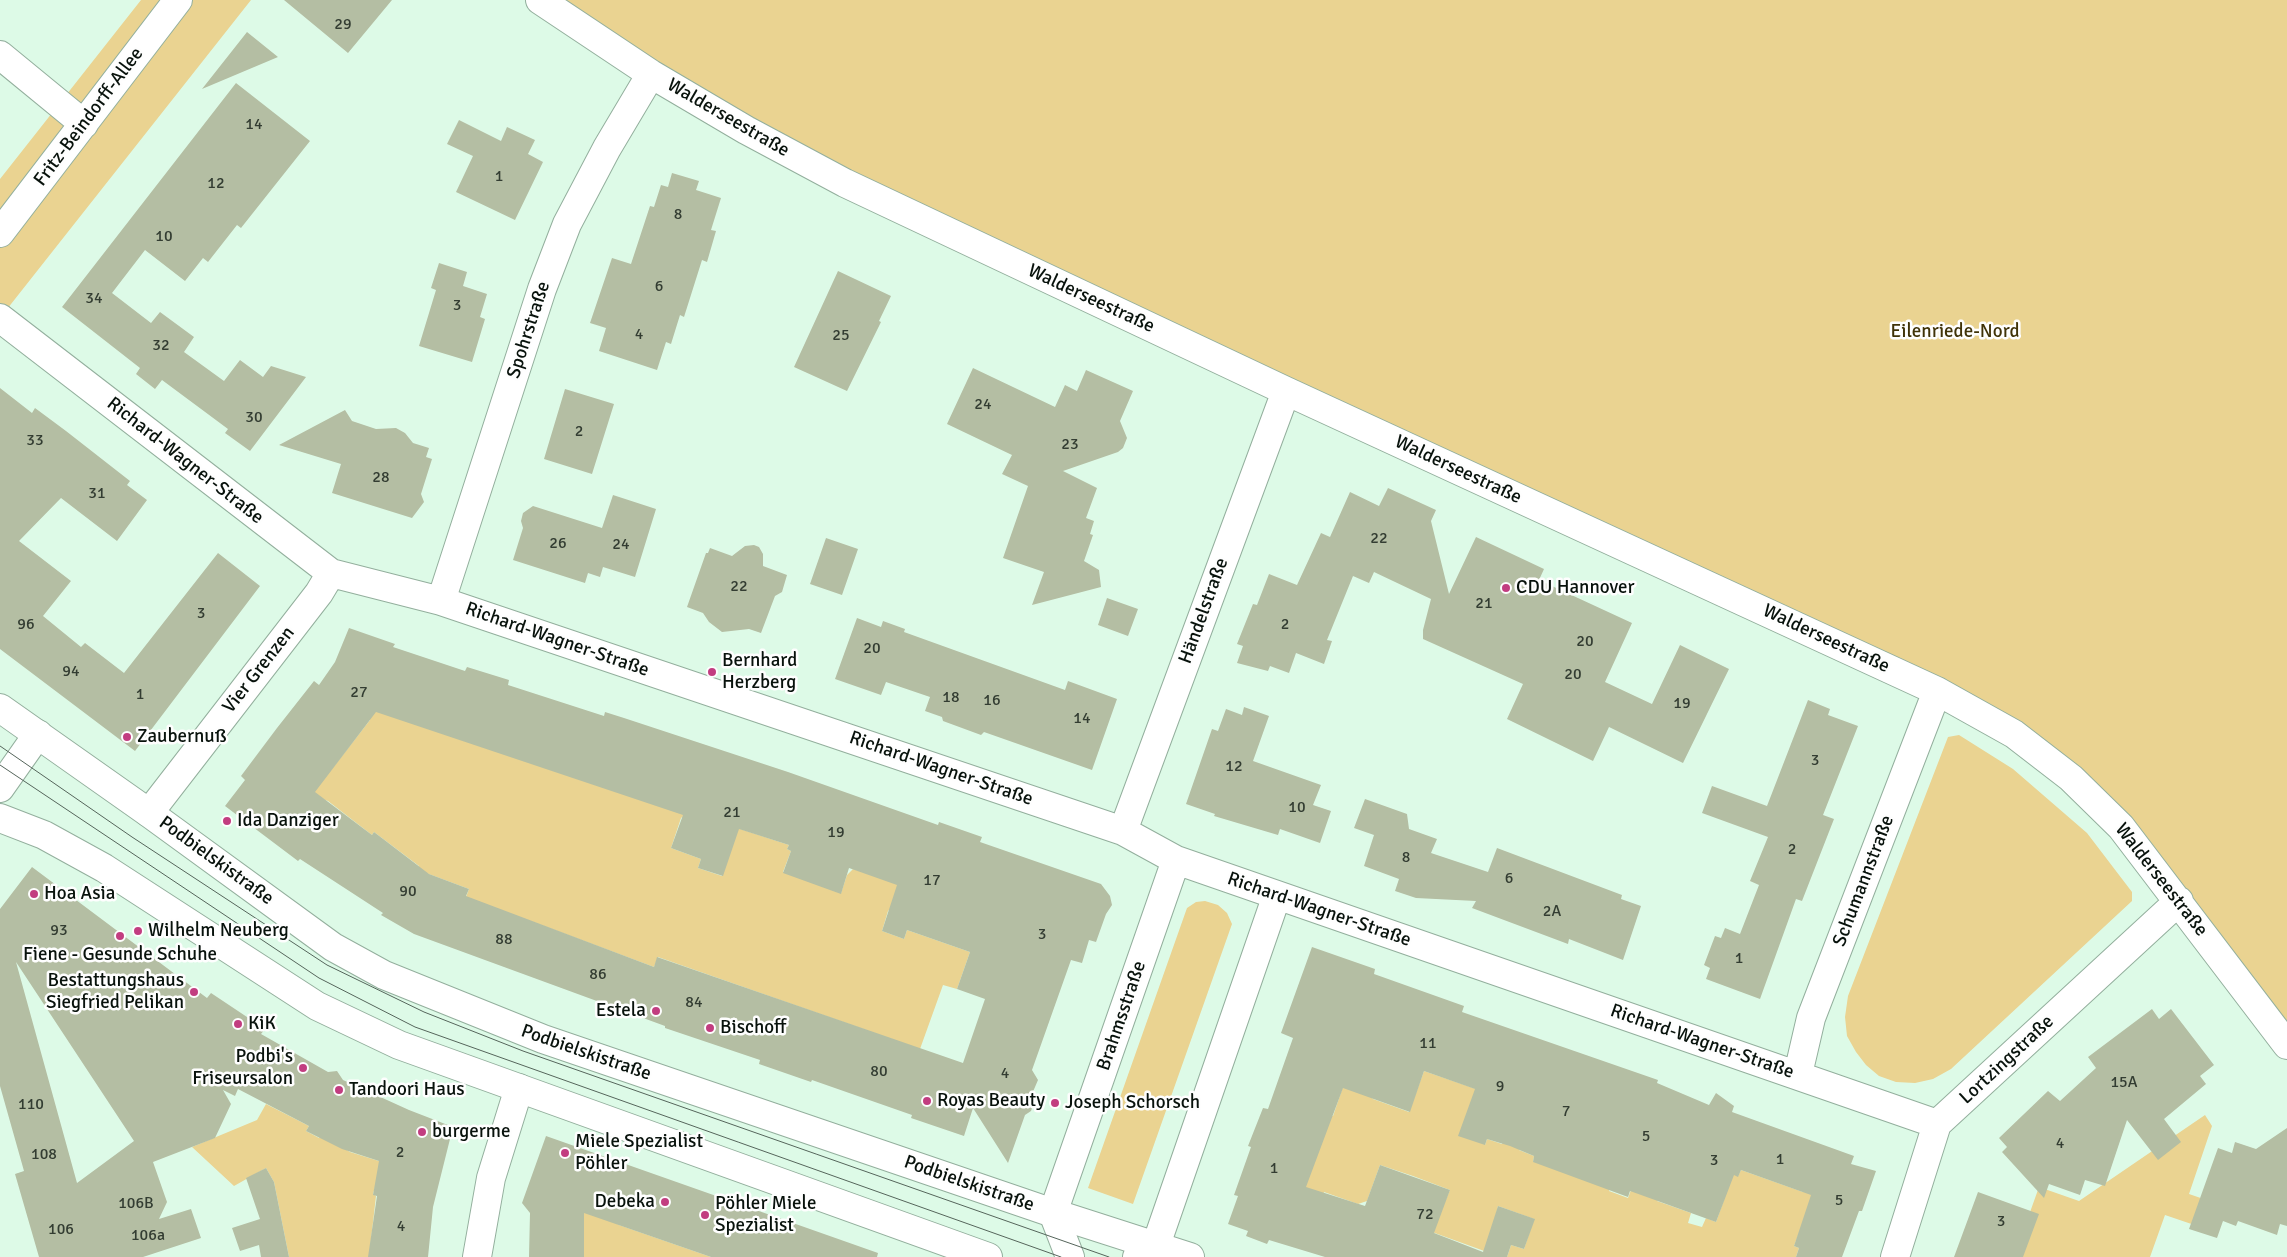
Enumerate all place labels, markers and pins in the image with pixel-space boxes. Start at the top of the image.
place label: CDU Hannover [1516,577,1634,599]
marker: CDU Hannover [1500,582,1512,594]
place label: Bernhard Herzberg [722,650,797,694]
marker: Bernhard Herzberg [706,666,718,678]
place label: Zaubernuß [137,726,227,748]
marker: Zaubernuß [121,731,133,743]
place label: Ida Danziger [237,810,339,832]
marker: Ida Danziger [221,815,233,827]
place label: Hoa Asia [44,883,115,905]
marker: Hoa Asia [28,888,40,900]
place label: Wilhelm Neuberg [148,920,289,942]
marker: Wilhelm Neuberg [132,925,144,937]
marker: Fiene - Gesunde Schuhe [114,930,126,942]
place label: Fiene - Gesunde Schuhe [23,944,217,966]
place label: Bestattungshaus Siegfried Pelikan [46,970,184,1014]
marker: Bestattungshaus Siegfried Pelikan [188,986,200,998]
place label: Estela [596,1000,646,1022]
marker: Estela [650,1005,662,1017]
place label: KiK [248,1013,276,1035]
place label: Bischoff [720,1017,786,1039]
marker: KiK [232,1018,244,1030]
marker: Bischoff [704,1022,716,1034]
place label: Podbi's Friseursalon [192,1046,293,1090]
marker: Podbi's Friseursalon [297,1062,309,1074]
place label: Tandoori Haus [349,1079,465,1101]
marker: Tandoori Haus [333,1084,345,1096]
place label: Royas Beauty [937,1090,1045,1112]
place label: Joseph Schorsch [1065,1092,1200,1114]
marker: Royas Beauty [921,1095,933,1107]
marker: Joseph Schorsch [1049,1097,1061,1109]
place label: burgerme [432,1121,510,1143]
marker: burgerme [416,1126,428,1138]
place label: Miele Spezialist Pöhler [575,1131,703,1175]
marker: Miele Spezialist Pöhler [559,1147,571,1159]
place label: Debeka [594,1191,655,1213]
place label: Pöhler Miele Spezialist [715,1193,816,1237]
marker: Debeka [659,1196,671,1208]
marker: Pöhler Miele Spezialist [699,1209,711,1221]

